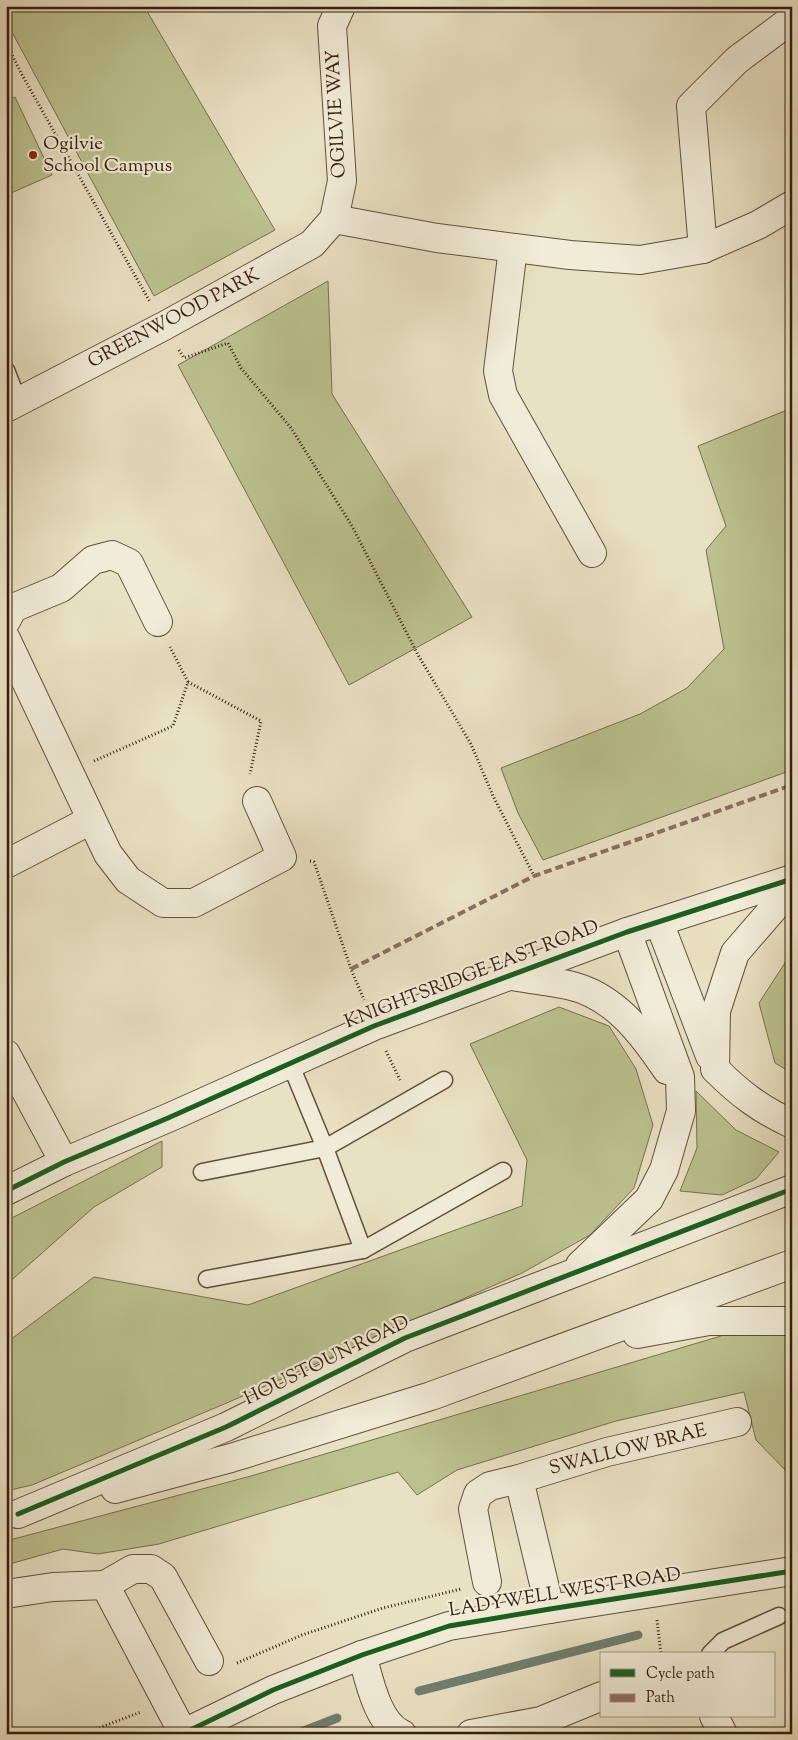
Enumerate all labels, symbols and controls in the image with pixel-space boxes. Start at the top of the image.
street label: OGILVIE WAY [320,49,354,179]
place label: Ogilvie School Campus [43,131,172,180]
marker: Ogilvie School Campus [27,149,39,161]
street label: GREENWOOD PARK [83,262,265,376]
street label: KNIGHTSRIDGE EAST ROAD [341,914,603,1036]
street label: HOUSTOUN ROAD [240,1309,414,1413]
street label: SWALLOW BRAE [546,1417,710,1483]
street label: LADYWELL WEST ROAD [447,1561,683,1625]
legend [600,1652,776,1718]
text: Cycle path [646,1664,715,1685]
text: Path [646,1688,675,1709]

